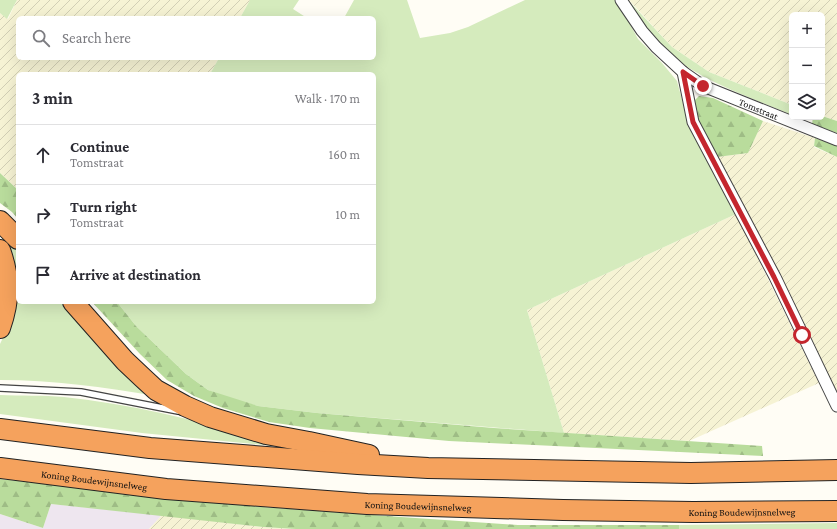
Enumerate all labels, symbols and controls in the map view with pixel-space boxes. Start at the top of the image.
map controls [789,12,825,120]
button: + [789,12,825,48]
search box [16,16,376,60]
icon: search [30,27,52,49]
text: Search here [62,30,131,46]
button: − [789,48,825,84]
route end [694,77,712,95]
button: layers [789,84,825,120]
text: 3 min [32,89,73,108]
text: Walk · 170 m [295,91,360,106]
street label: Tomstraat [737,96,780,122]
text: Continue [70,139,129,155]
icon: ahead [32,144,54,166]
text: 160 m [329,147,360,162]
text: Tomstraat [70,155,124,170]
text: Turn right [70,199,137,215]
icon: right [32,204,54,226]
text: 10 m [335,207,360,222]
text: Tomstraat [70,215,124,230]
icon: arrive [32,264,54,286]
text: Arrive at destination [70,267,201,283]
route start [793,326,811,344]
street label: Koning Boudewijnsnelweg [41,468,148,493]
street label: Koning Boudewijnsnelweg [365,499,472,513]
street label: Koning Boudewijnsnelweg [689,506,796,519]

